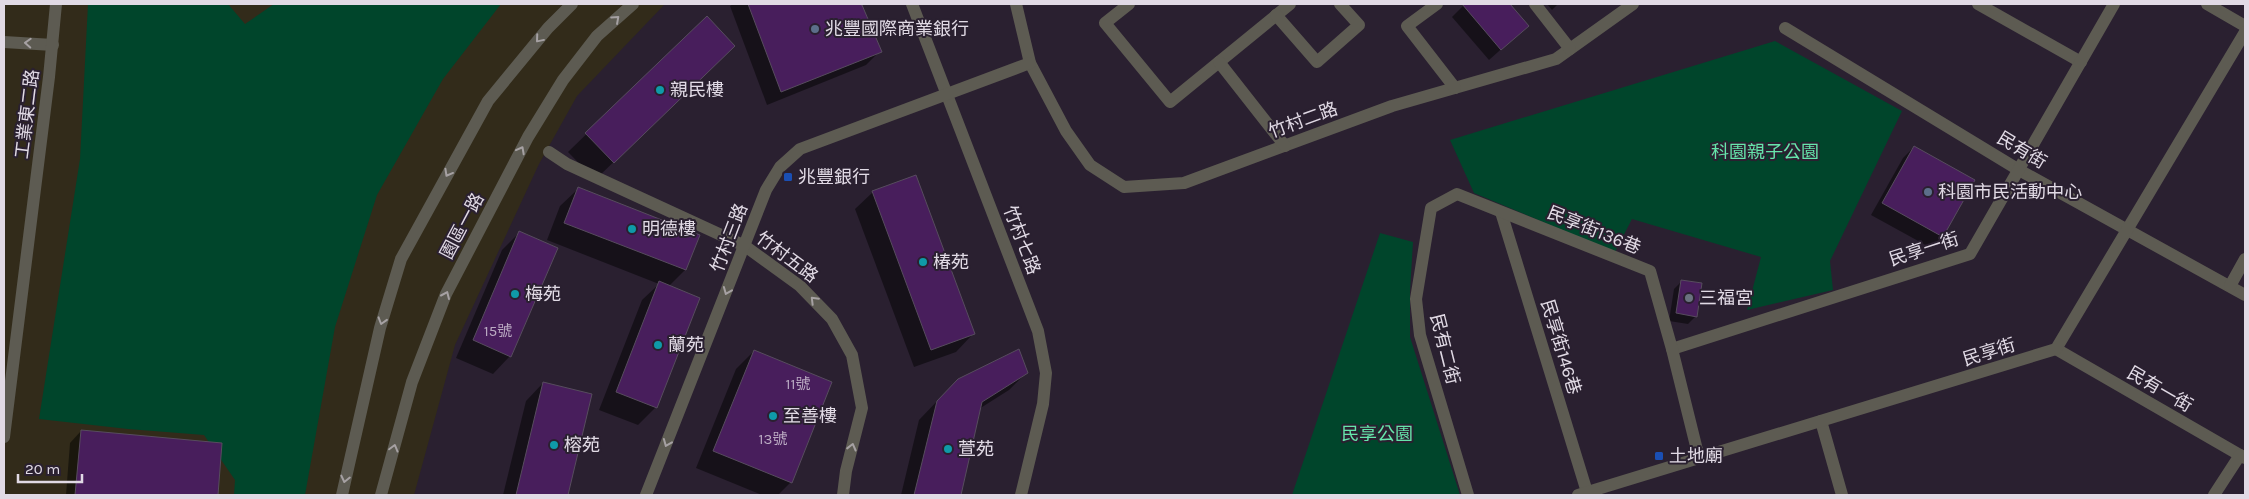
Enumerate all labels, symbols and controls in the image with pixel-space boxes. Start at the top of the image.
one-way arrow [610,16,619,25]
place label: 兆豐國際商業銀行 [825,18,969,40]
marker: 兆豐國際商業銀行 [809,23,821,35]
one-way arrow [536,33,545,42]
one-way arrow [24,38,32,49]
street label: 工業東二路 [11,68,43,160]
place label: 親民樓 [670,79,724,101]
marker: 親民樓 [654,84,666,96]
street label: 竹村二路 [1265,97,1341,143]
street label: 民有街 [1993,127,2051,173]
park label: 科園親子公園 [1711,141,1819,163]
one-way arrow [515,147,525,156]
place label: 兆豐銀行 [798,166,870,188]
one-way arrow [444,168,454,177]
marker: 兆豐銀行 [782,171,794,183]
place label: 科園市民活動中心 [1938,181,2082,203]
marker: 科園市民活動中心 [1922,186,1934,198]
street label: 園區一路 [435,189,489,263]
street label: 竹村三路 [706,200,752,276]
street label: 民享街136巷 [1544,201,1644,259]
street label: 竹村七路 [999,202,1045,278]
place label: 明德樓 [642,218,696,240]
marker: 明德樓 [626,223,638,235]
street label: 竹村五路 [752,227,822,287]
street label: 民享一街 [1886,227,1962,271]
place label: 椿苑 [933,251,969,273]
marker: 椿苑 [917,256,929,268]
place label: 梅苑 [525,283,561,305]
one-way arrow [723,287,733,295]
place label: 三福宮 [1699,287,1753,309]
marker: 梅苑 [509,288,521,300]
one-way arrow [440,291,451,300]
marker: 三福宮 [1683,292,1695,304]
one-way arrow [810,297,819,306]
street label: 民享街146巷 [1536,297,1586,397]
street label: 民有二街 [1426,311,1464,387]
one-way arrow [378,316,388,324]
house number: 15號 [484,322,512,340]
place label: 蘭苑 [668,334,704,356]
street label: 民享街 [1960,334,2018,370]
marker: 蘭苑 [652,339,664,351]
street label: 民有一街 [2123,361,2197,417]
house number: 11號 [786,375,810,393]
place label: 至善樓 [783,405,837,427]
marker: 至善樓 [767,410,779,422]
park label: 民享公園 [1341,423,1413,445]
house number: 13號 [759,430,787,448]
place label: 榕苑 [564,434,600,456]
one-way arrow [663,438,673,446]
place label: 萱苑 [958,438,994,460]
marker: 榕苑 [548,439,560,451]
one-way arrow [846,443,857,452]
marker: 萱苑 [942,443,954,455]
one-way arrow [389,445,399,453]
place label: 土地廟 [1669,445,1723,467]
marker: 土地廟 [1653,450,1665,462]
scale bar [18,452,81,484]
text: 20 m [25,460,60,478]
one-way arrow [340,474,351,483]

